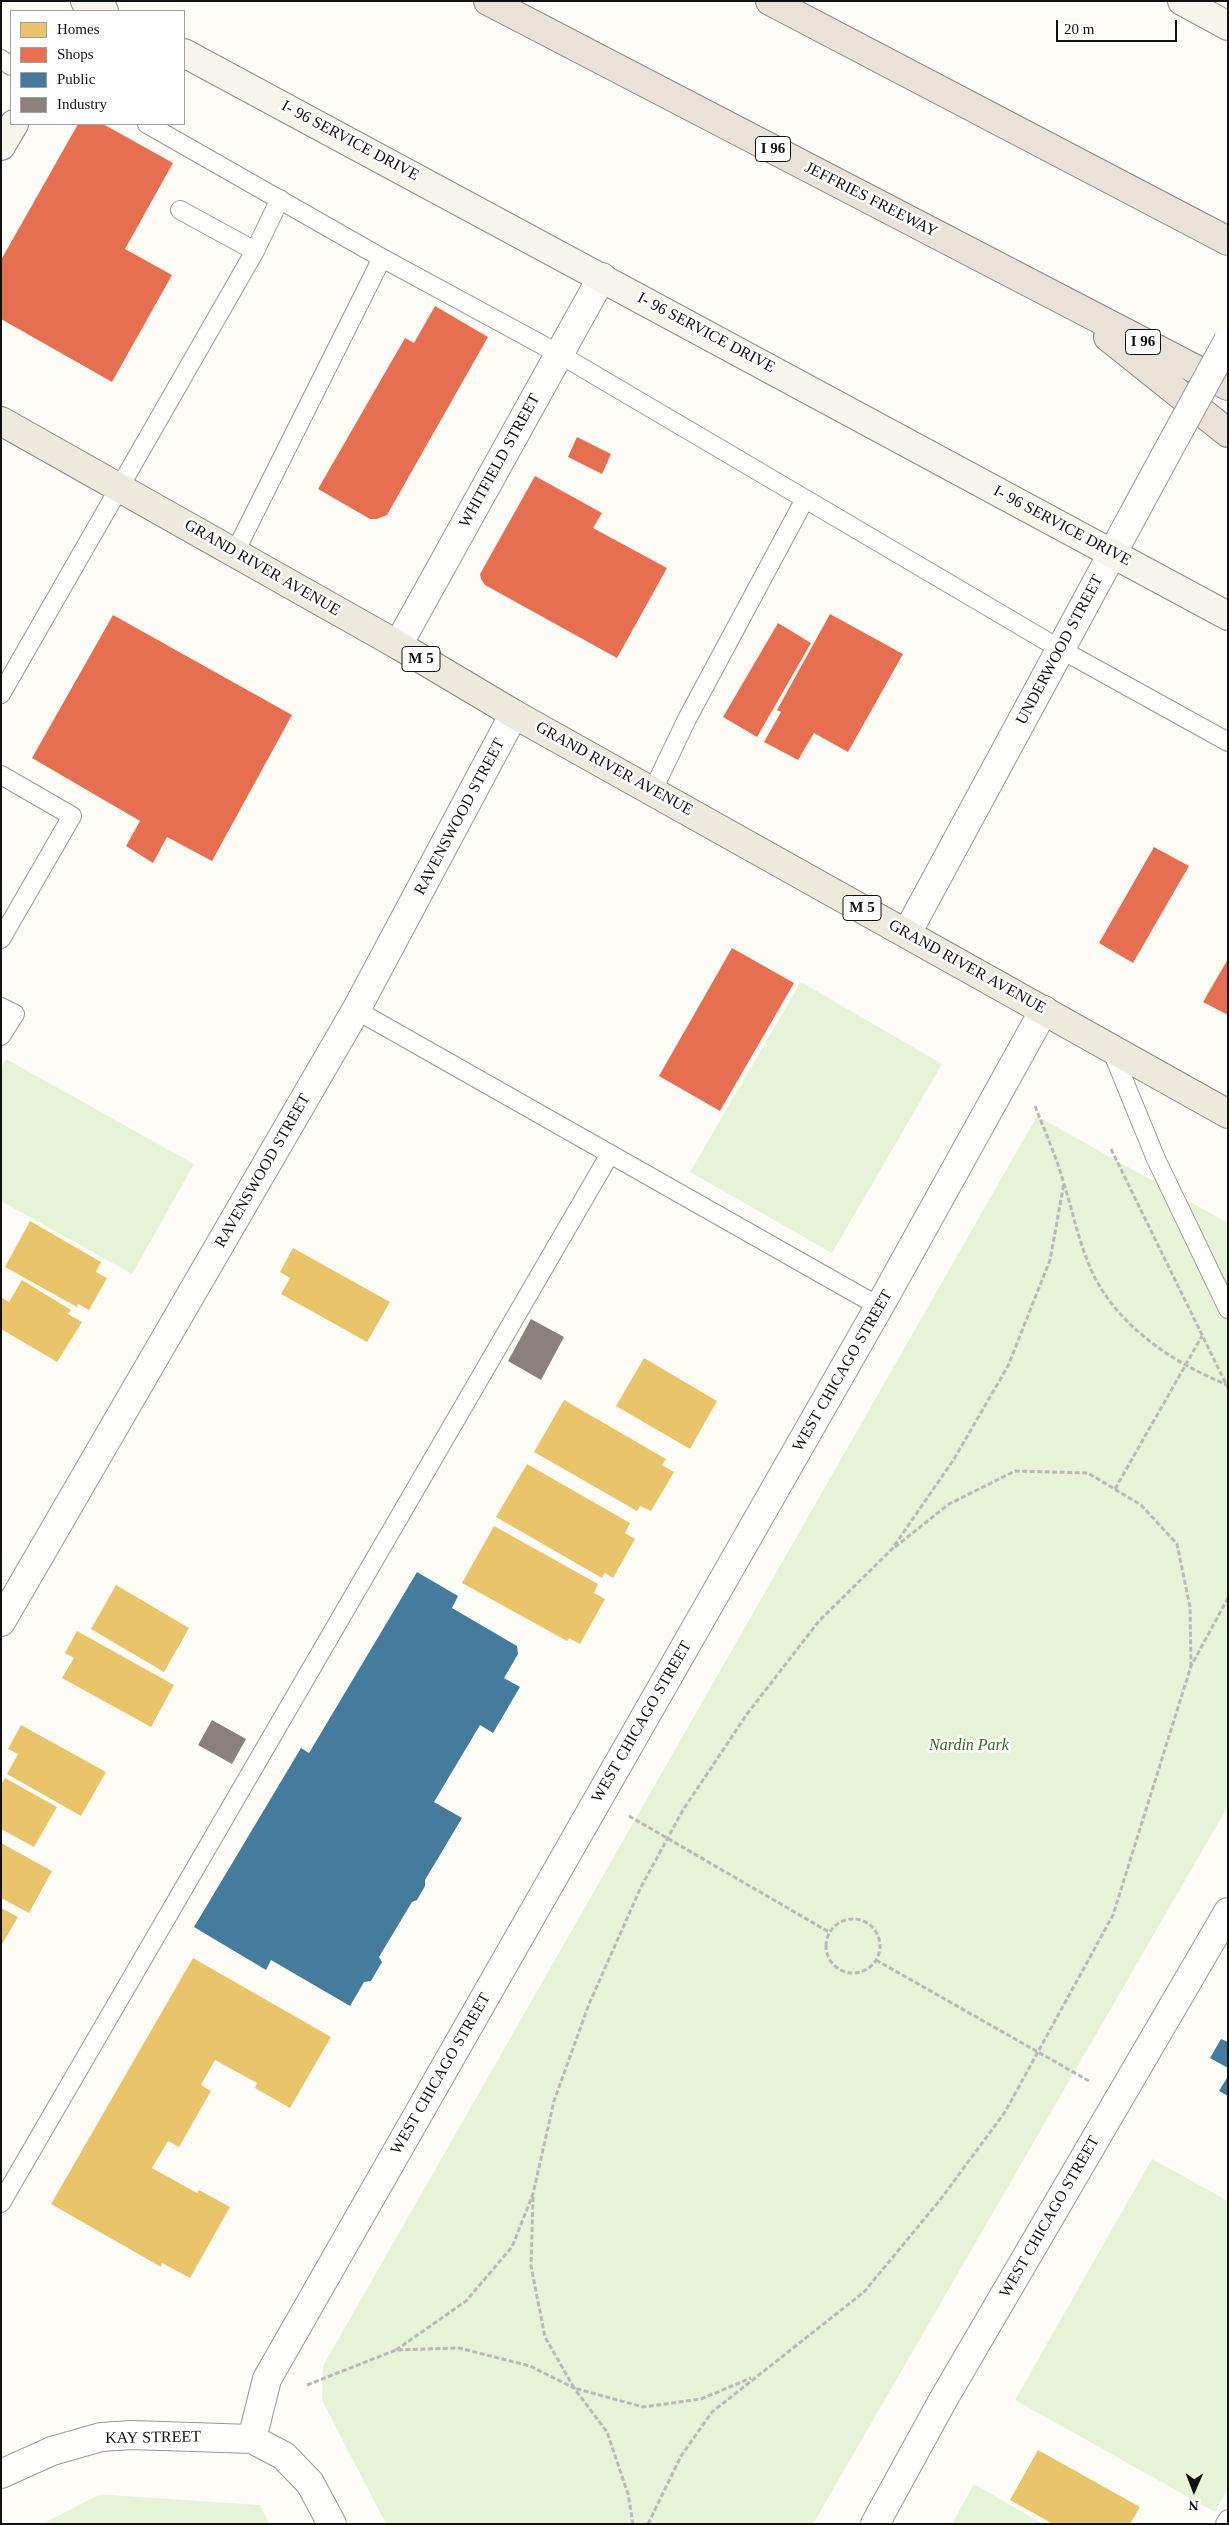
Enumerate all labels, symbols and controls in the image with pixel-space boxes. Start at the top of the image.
legend [10,10,185,125]
scale bar [1059,10,1180,42]
text: Homes [57,21,100,37]
text: 20 m [1064,21,1094,37]
text: Shops [57,46,94,62]
text: Public [57,71,95,87]
text: Industry [57,96,107,112]
street label: I- 96 SERVICE DRIVE [278,97,422,185]
road number: I 96 [756,136,790,162]
street label: JEFFRIES FREEWAY [801,158,941,242]
street label: I- 96 SERVICE DRIVE [634,289,778,377]
road number: I 96 [1126,330,1160,354]
street label: WHITFIELD STREET [455,391,545,531]
street label: I- 96 SERVICE DRIVE [990,482,1134,570]
street label: GRAND RIVER AVENUE [181,516,343,620]
street label: UNDERWOOD STREET [1012,572,1108,728]
road number: M 5 [402,646,440,672]
street label: GRAND RIVER AVENUE [532,718,696,820]
street label: RAVENSWOOD STREET [411,736,509,898]
road number: M 5 [843,896,881,920]
street label: GRAND RIVER AVENUE [885,916,1049,1018]
street label: RAVENSWOOD STREET [211,1091,315,1251]
street label: WEST CHICAGO STREET [789,1287,897,1455]
street label: WEST CHICAGO STREET [588,1638,696,1806]
park label: Nardin Park [929,1736,1009,1756]
street label: WEST CHICAGO STREET [387,1990,495,2158]
street label: WEST CHICAGO STREET [996,2133,1104,2301]
street label: KAY STREET [105,2428,201,2448]
north arrow [1169,2465,1219,2515]
text: N [1189,2498,1199,2513]

